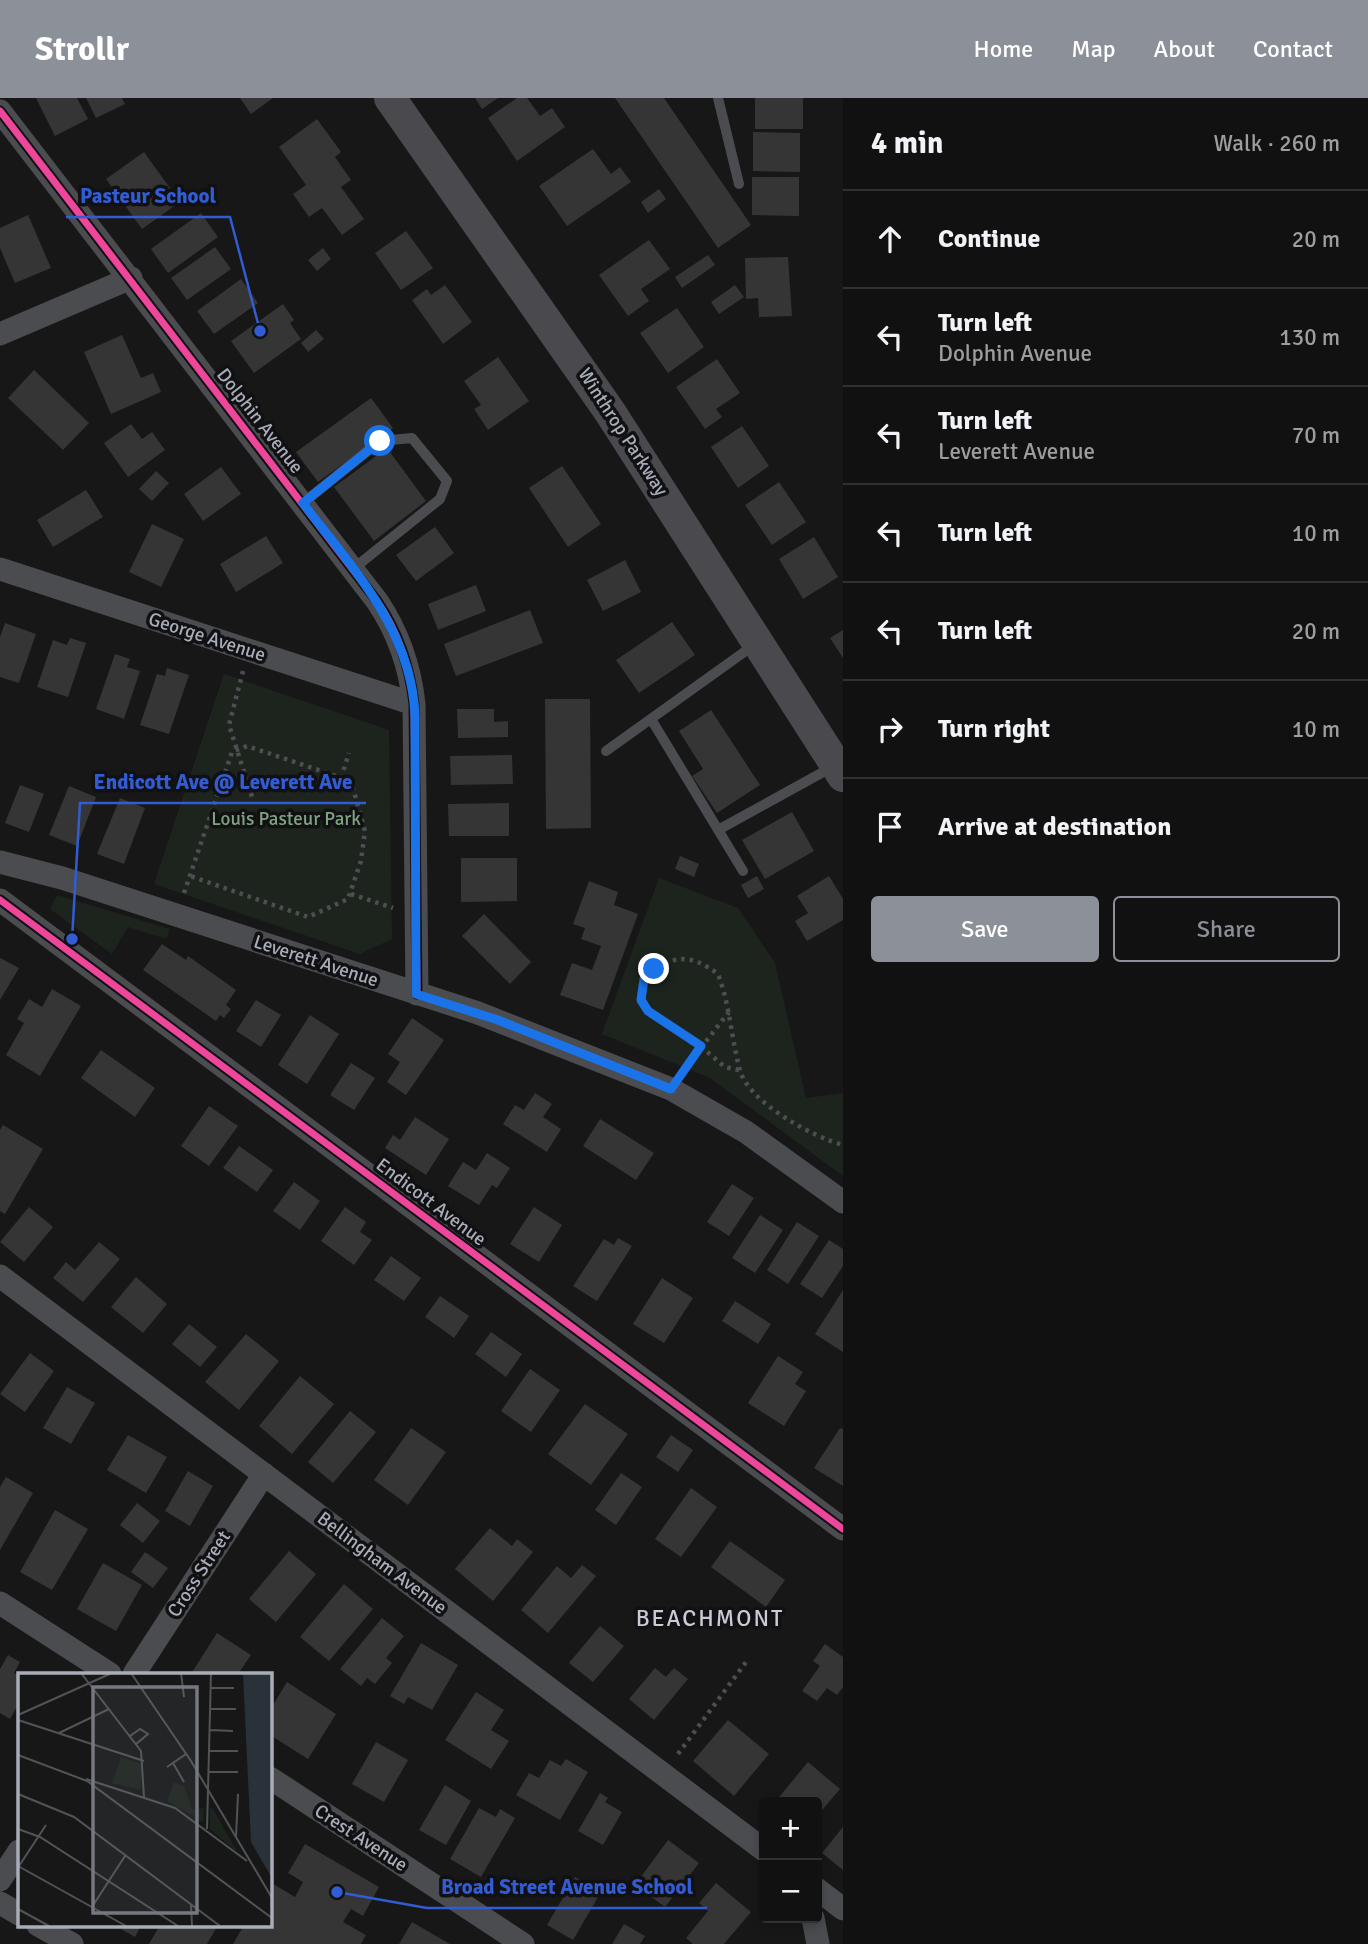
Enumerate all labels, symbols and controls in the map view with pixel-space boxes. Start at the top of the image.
text: Strollr [35,29,129,70]
text: Home [973,34,1033,64]
text: Map [1071,34,1116,64]
text: About [1154,34,1215,64]
text: Contact [1253,34,1333,64]
text: 4 min [871,125,943,162]
text: Walk · 260 m [1214,129,1340,158]
callout: Pasteur School [66,175,230,217]
text: Pasteur School [80,183,217,209]
icon: ahead [871,220,909,258]
text: Continue [938,223,1040,255]
text: 20 m [1292,225,1340,254]
text: Turn left [938,307,1032,339]
icon: left [871,318,909,356]
text: 130 m [1279,323,1340,352]
text: Dolphin Avenue [938,339,1092,368]
street label: Dolphin Avenue [211,363,309,479]
street label: Winthrop Parkway [573,364,673,501]
text: Turn left [938,405,1032,437]
icon: left [871,416,909,454]
text: 70 m [1292,421,1340,450]
route start [364,425,395,456]
text: Leverett Avenue [938,437,1095,466]
icon: left [871,514,909,552]
text: Turn left [938,517,1032,549]
text: 10 m [1292,519,1340,548]
street label: George Avenue [145,607,269,667]
icon: left [871,612,909,650]
text: Turn left [938,615,1032,647]
text: 20 m [1292,617,1340,646]
icon: right [871,710,909,748]
text: Turn right [938,713,1050,745]
text: 10 m [1292,715,1340,744]
callout: Endicott Ave @ Leverett Ave [80,761,366,803]
text: Endicott Ave @ Leverett Ave [94,769,352,795]
park label: Louis Pasteur Park [211,807,361,831]
icon: arrive [871,808,909,846]
text: Arrive at destination [938,811,1171,843]
button: Save [871,896,1099,962]
button: Share [1113,896,1340,962]
street label: Leverett Avenue [251,930,381,992]
route end [638,953,669,984]
street label: Endicott Avenue [371,1153,491,1251]
street label: Bellingham Avenue [312,1506,452,1620]
street label: Cross Street [162,1526,236,1622]
district label: BEACHMONT [636,1604,784,1633]
inset map [18,1673,271,1926]
map controls [759,1797,822,1923]
button: + [759,1797,822,1860]
street label: Crest Avenue [310,1799,412,1877]
button: − [759,1860,822,1923]
callout: Broad Street Avenue School [427,1866,707,1908]
text: Broad Street Avenue School [441,1874,694,1900]

